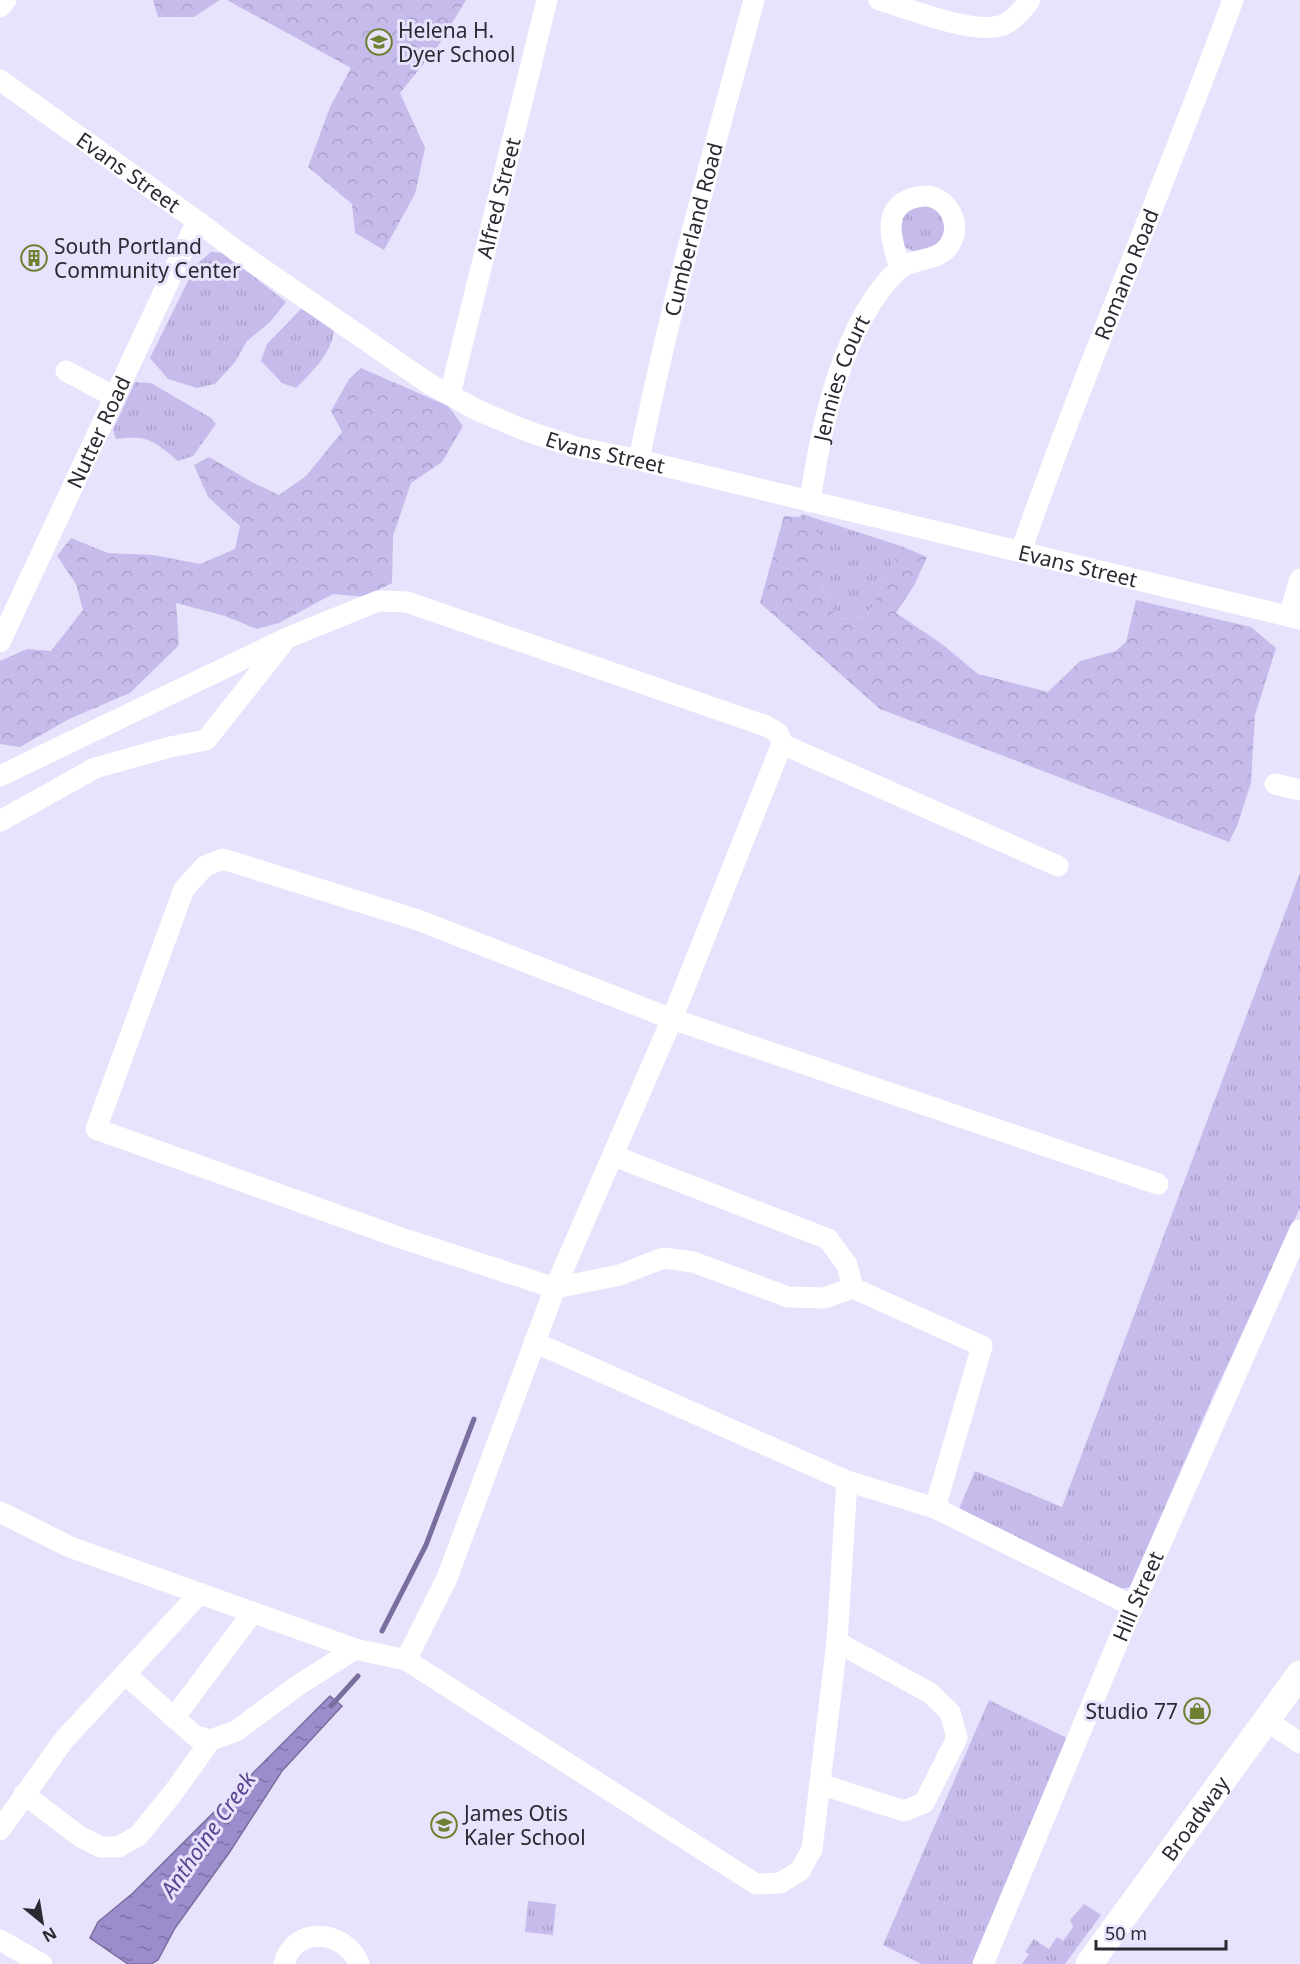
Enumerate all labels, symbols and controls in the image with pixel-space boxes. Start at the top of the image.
place label: Helena H. Dyer School [398,16,515,68]
school or university icon: Helena H. Dyer School [364,27,394,57]
street label: Evans Street [71,125,186,219]
street label: Alfred Street [470,134,527,261]
street label: Cumberland Road [657,139,729,319]
street label: Romano Road [1088,205,1165,344]
place label: South Portland Community Center [54,232,241,284]
building icon: South Portland Community Center [19,243,49,273]
street label: Jennies Court [806,310,876,446]
street label: Nutter Road [60,371,137,492]
street label: Evans Street [542,424,668,480]
street label: Evans Street [1016,538,1141,593]
street label: Hill Street [1106,1546,1170,1646]
shop icon: Studio 77 [1182,1696,1212,1726]
place label: Studio 77 [1085,1697,1178,1725]
water label: Anthoine Creek [151,1764,262,1904]
street label: Broadway [1155,1770,1235,1866]
place label: James Otis Kaler School [462,1799,586,1851]
school or university icon: James Otis Kaler School [429,1810,459,1840]
north arrow [12,1892,72,1952]
scale bar [1096,1913,1226,1951]
text: 50 m [1105,1921,1147,1945]
text: N [38,1922,61,1948]

